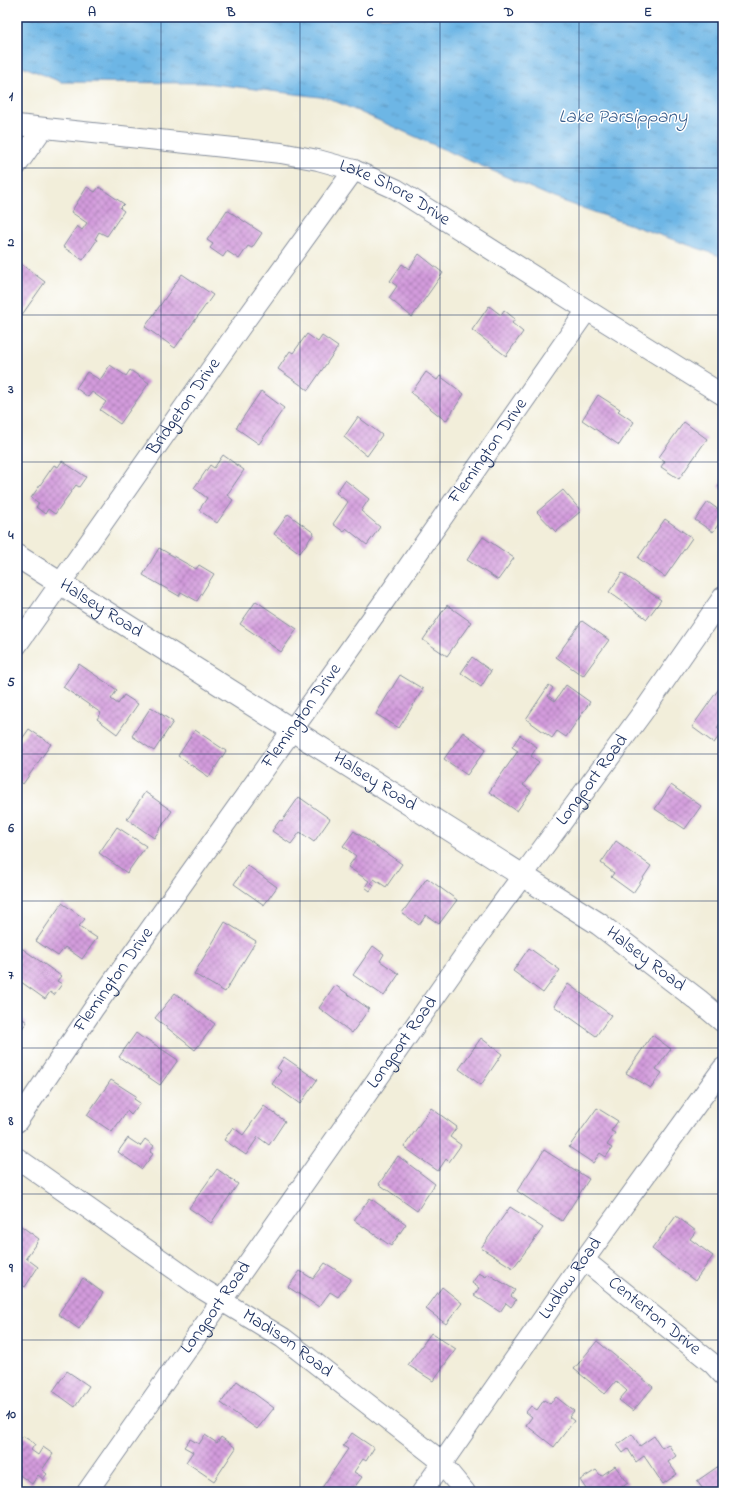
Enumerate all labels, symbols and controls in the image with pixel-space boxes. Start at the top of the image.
text: A [88,3,96,22]
text: B [226,3,236,22]
text: C [366,3,374,22]
text: D [503,3,514,22]
text: E [644,3,652,22]
text: 1 [9,87,14,106]
water label: Lake Parsippany [559,104,688,131]
street label: Lake Shore Drive [336,154,456,233]
text: 2 [7,233,15,252]
street label: Bridgeton Drive [140,352,228,462]
text: 3 [7,380,14,399]
street label: Flemington Drive [442,392,535,510]
text: 4 [7,526,14,545]
street label: Halsey Road [54,573,147,645]
street label: Flemington Drive [255,658,349,775]
text: 5 [7,673,15,692]
street label: Longport Road [550,729,635,831]
street label: Halsey Road [328,746,421,818]
text: 6 [7,819,14,838]
street label: Flemington Drive [67,921,161,1039]
street label: Halsey Road [600,921,691,999]
text: 7 [8,966,14,985]
street label: Longport Road [361,991,444,1094]
text: 8 [8,1112,14,1131]
street label: Ludlow Road [533,1233,609,1325]
street label: Longport Road [175,1256,258,1359]
text: 9 [8,1259,14,1278]
street label: Centerton Drive [602,1271,707,1363]
street label: Madison Road [237,1303,338,1385]
text: 10 [6,1405,16,1424]

